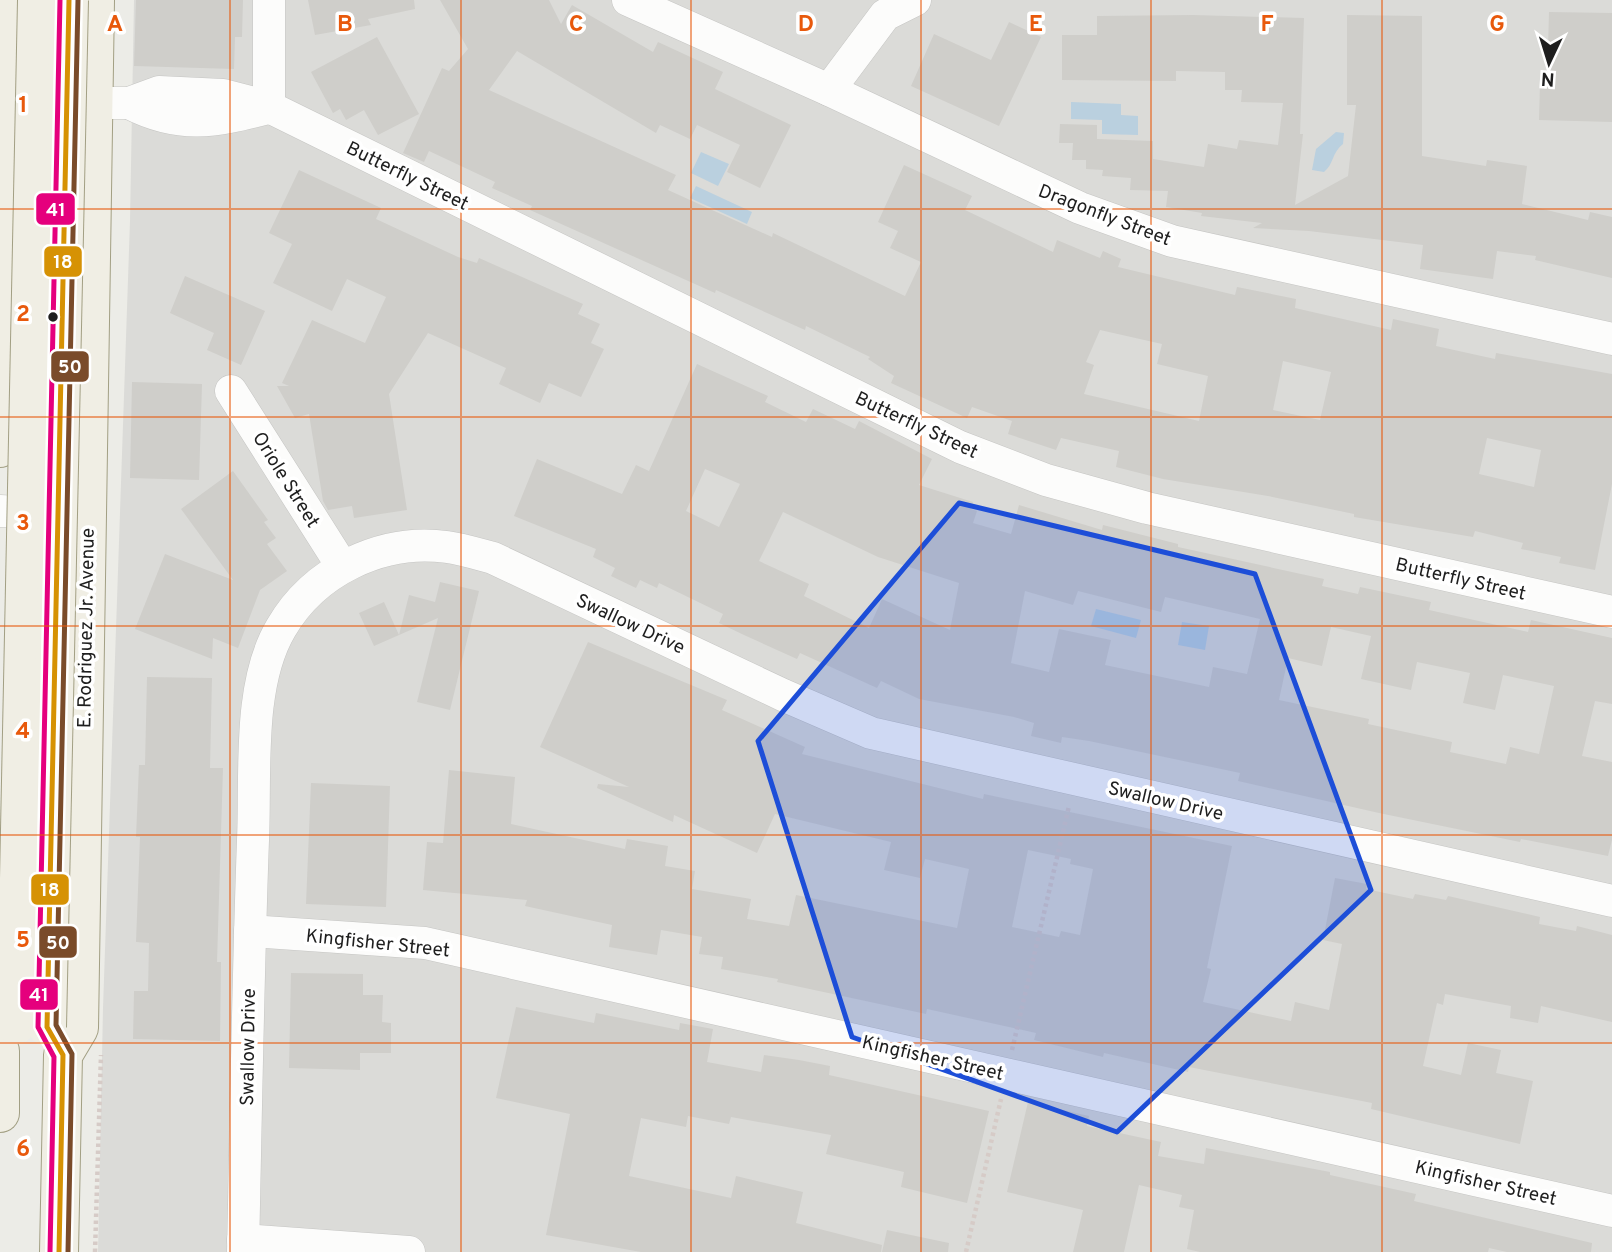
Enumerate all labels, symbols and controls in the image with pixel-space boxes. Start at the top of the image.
text: A [107,11,123,40]
text: B [337,11,353,40]
text: C [569,11,583,40]
text: D [798,11,814,40]
text: E [1029,11,1043,40]
text: F [1260,11,1274,40]
text: G [1489,11,1505,40]
north arrow [1514,28,1584,98]
text: N [1540,66,1556,90]
text: 1 [18,92,28,121]
street label: Butterfly Street [342,137,472,217]
street label: Dragonfly Street [1035,180,1174,252]
line badge: 41 [35,192,76,226]
text: 41 [46,199,66,223]
line badge: 18 [43,245,83,278]
text: 18 [53,251,73,275]
text: 2 [16,301,30,330]
unlabelled marker [46,310,60,324]
line badge: 50 [50,350,90,383]
text: 50 [58,356,82,380]
street label: Butterfly Street [851,387,982,465]
street label: Oriole Street [246,428,324,532]
text: 3 [16,510,30,539]
street label: E. Rodriguez Jr. Avenue [73,528,101,728]
street label: Butterfly Street [1393,553,1528,607]
street label: Swallow Drive [572,589,688,661]
text: 4 [16,718,30,747]
street label: Swallow Drive [1106,777,1226,827]
line badge: 18 [30,873,70,906]
text: 18 [40,879,60,903]
street label: Kingfisher Street [305,924,451,963]
line badge: 50 [38,925,78,959]
text: 5 [16,927,30,956]
text: 50 [46,932,70,956]
line badge: 41 [19,978,59,1011]
text: 41 [29,984,49,1008]
street label: Swallow Drive [236,988,262,1106]
street label: Kingfisher Street [859,1031,1006,1087]
text: 6 [16,1136,30,1165]
street label: Kingfisher Street [1412,1156,1559,1212]

